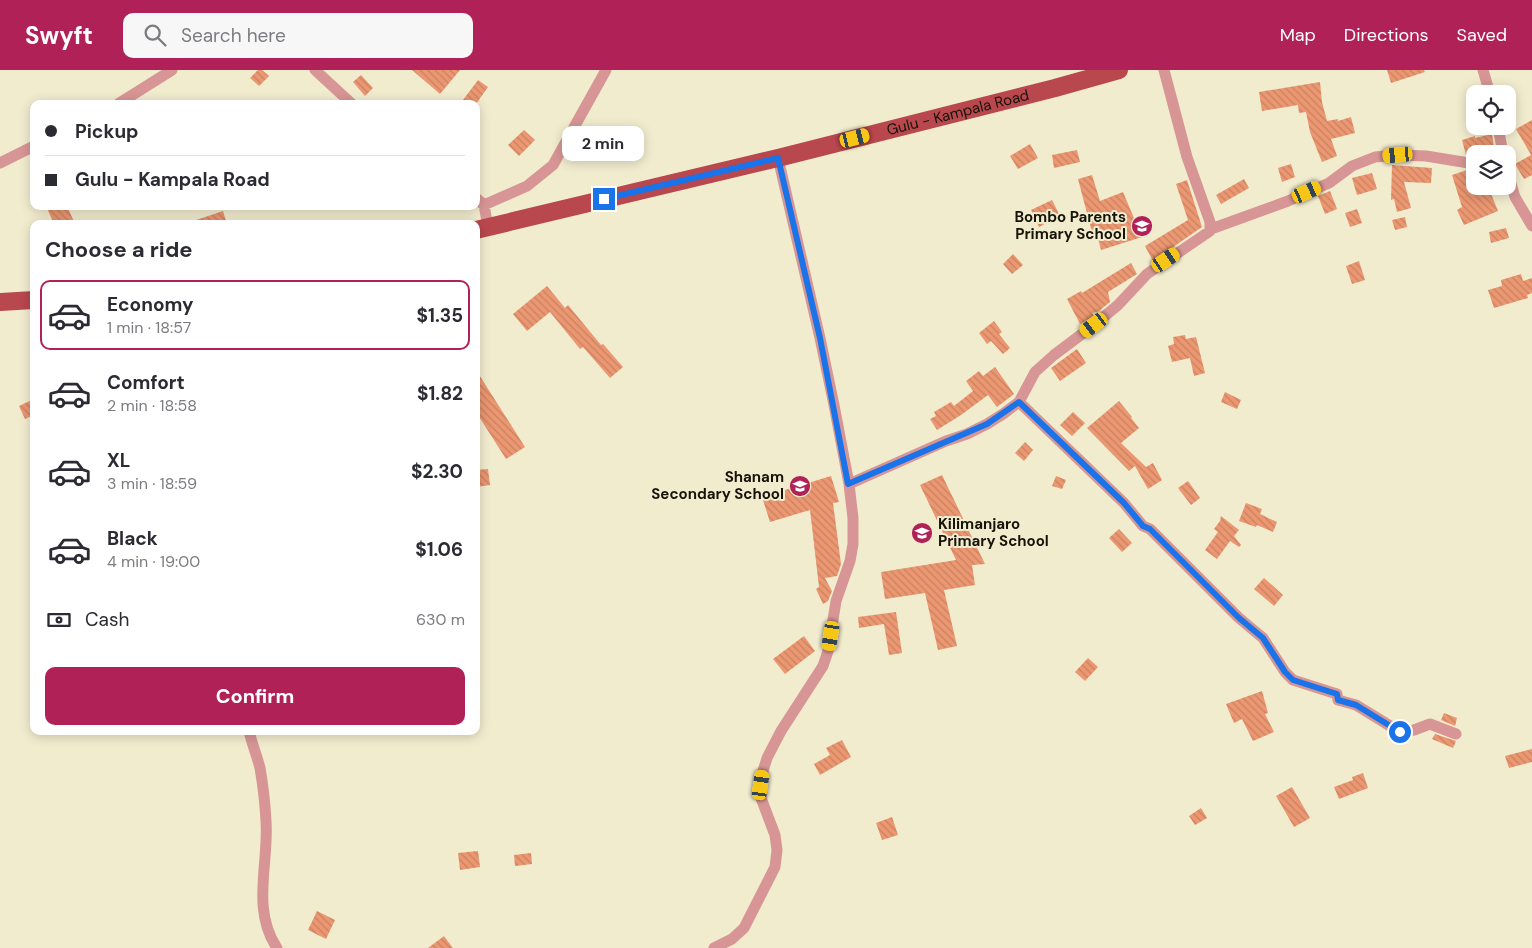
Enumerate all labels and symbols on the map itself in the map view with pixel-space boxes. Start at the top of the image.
street label: Gulu - Kampala Road [885,85,1031,140]
callout: 2 min [563,126,645,162]
car [838,127,871,149]
car [1382,146,1413,164]
car [1290,179,1323,205]
route end [593,188,615,210]
place label: Bombo Parents Primary School [1014,207,1126,244]
school or university icon: Bombo Parents Primary School [1130,214,1154,238]
car [1149,245,1182,275]
car [1077,310,1110,340]
place label: Shanam Secondary School [651,467,784,504]
school or university icon: Shanam Secondary School [788,474,812,498]
place label: Kilimanjaro Primary School [938,514,1049,551]
school or university icon: Kilimanjaro Primary School [910,521,934,545]
car [821,620,840,652]
route start [1389,721,1411,743]
car [751,769,770,801]

